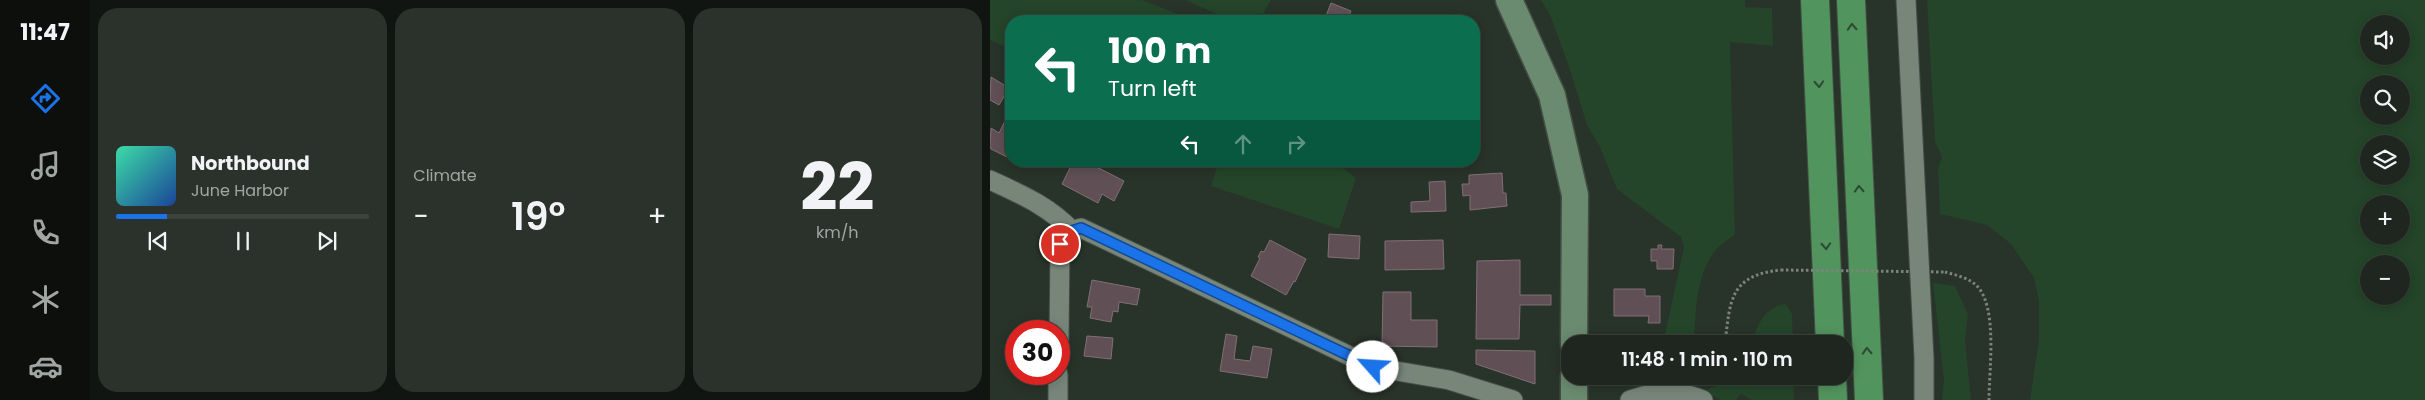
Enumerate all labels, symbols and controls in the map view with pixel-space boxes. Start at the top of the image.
map controls [2360,15,2410,305]
button: sound [2360,15,2410,65]
text: 11:47 [20,17,70,48]
one-way arrow [1847,22,1858,30]
text: 100 m [1108,26,1211,75]
icon: left [1025,35,1090,100]
text: Turn left [1108,73,1196,104]
button: search [2360,75,2410,125]
one-way arrow [1814,80,1824,88]
icon: directions [28,81,63,116]
icon: left [1176,130,1204,158]
icon: ahead [1229,130,1257,158]
icon: right [1282,130,1310,158]
button: layers [2360,135,2410,185]
text: 22 [800,142,874,233]
icon: music [28,148,63,183]
text: Northbound [191,150,310,177]
text: Climate [413,164,477,187]
text: June Harbor [191,179,289,202]
one-way arrow [1854,185,1865,193]
text: 19° [511,190,565,243]
button: + [2360,195,2410,245]
text: − [413,197,429,236]
text: + [648,197,667,236]
icon: phone [28,215,63,250]
text: km/h [816,221,859,244]
pin [1039,223,1081,265]
icon: previous [144,227,172,255]
icon: pause [229,227,257,255]
icon: next [313,227,341,255]
icon: arrive [1046,230,1074,258]
one-way arrow [1821,242,1831,250]
button: − [2360,255,2410,305]
icon: climate [28,282,63,317]
speed limit sign: 30 [1005,320,1070,385]
position arrow [1346,340,1398,392]
text: 11:48 · 1 min · 110 m [1621,346,1793,373]
one-way arrow [1861,347,1872,355]
icon: car [28,349,63,384]

